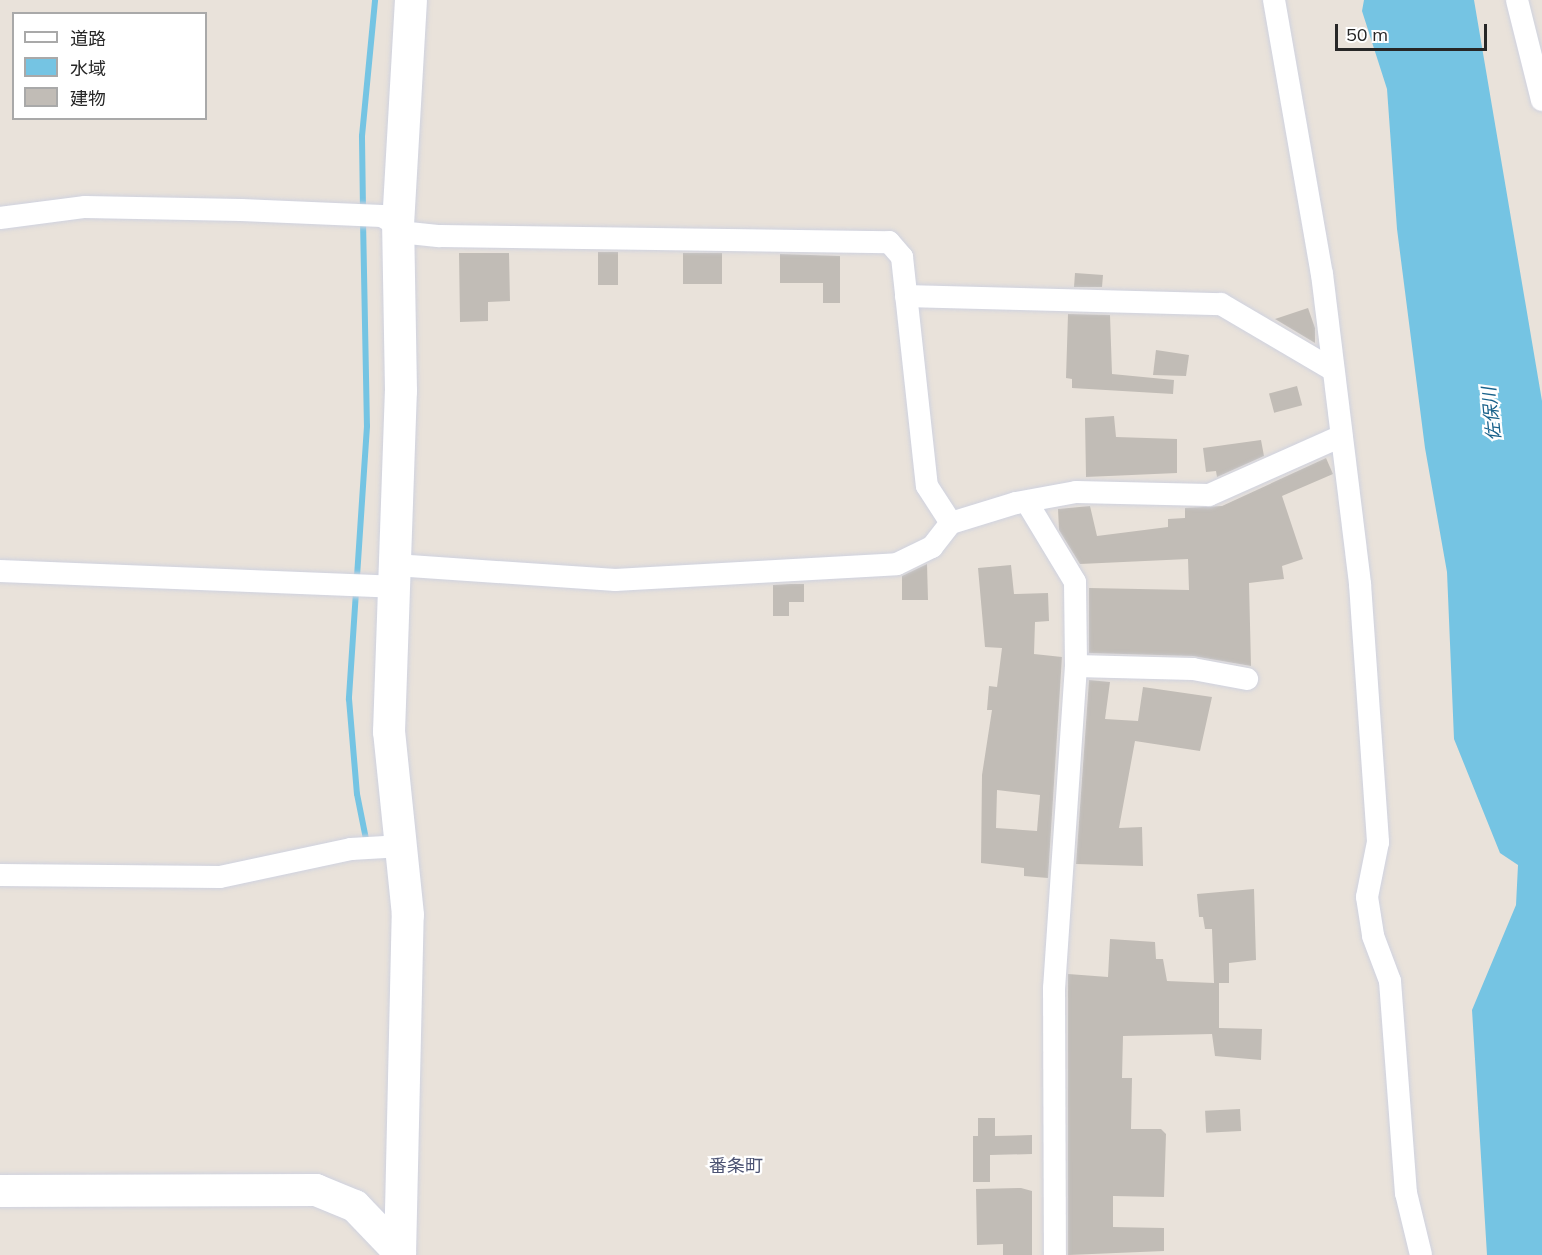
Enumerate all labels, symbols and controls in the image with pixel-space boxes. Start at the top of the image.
legend [12,12,207,120]
scale bar [1338,12,1490,50]
text: 50 m [1346,23,1388,46]
text: 道路 [70,27,106,50]
text: 水域 [70,57,106,80]
text: 建物 [70,87,106,110]
water label: 佐保川 [1478,386,1506,442]
district label: 番条町 [709,1155,763,1177]

